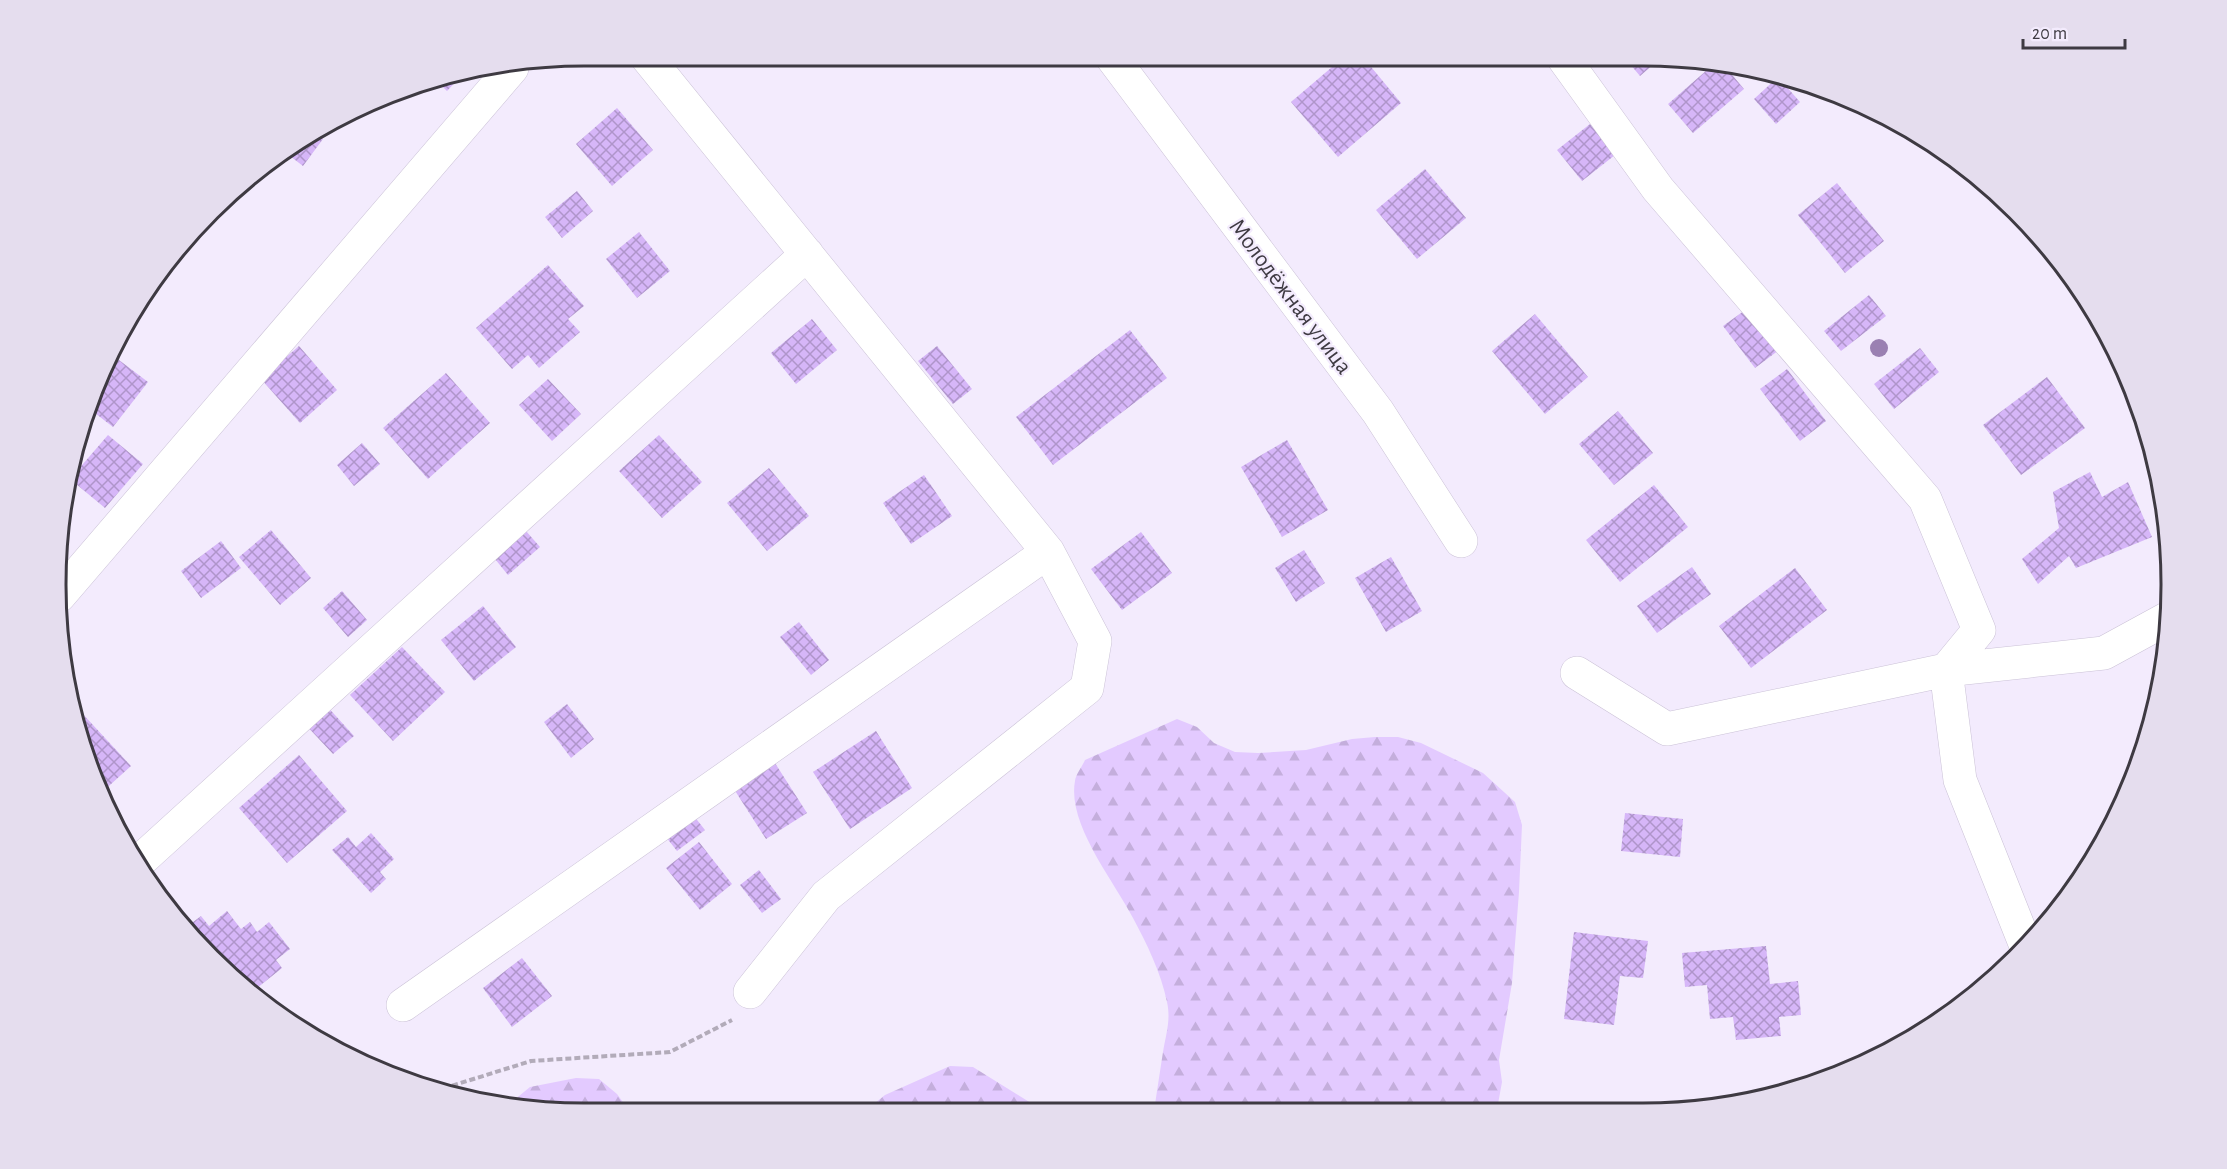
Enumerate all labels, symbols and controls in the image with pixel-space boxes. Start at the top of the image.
scale bar [2023,12,2125,50]
text: 20 m [2032,25,2067,43]
street label: Молодёжная улица [1224,214,1356,379]

